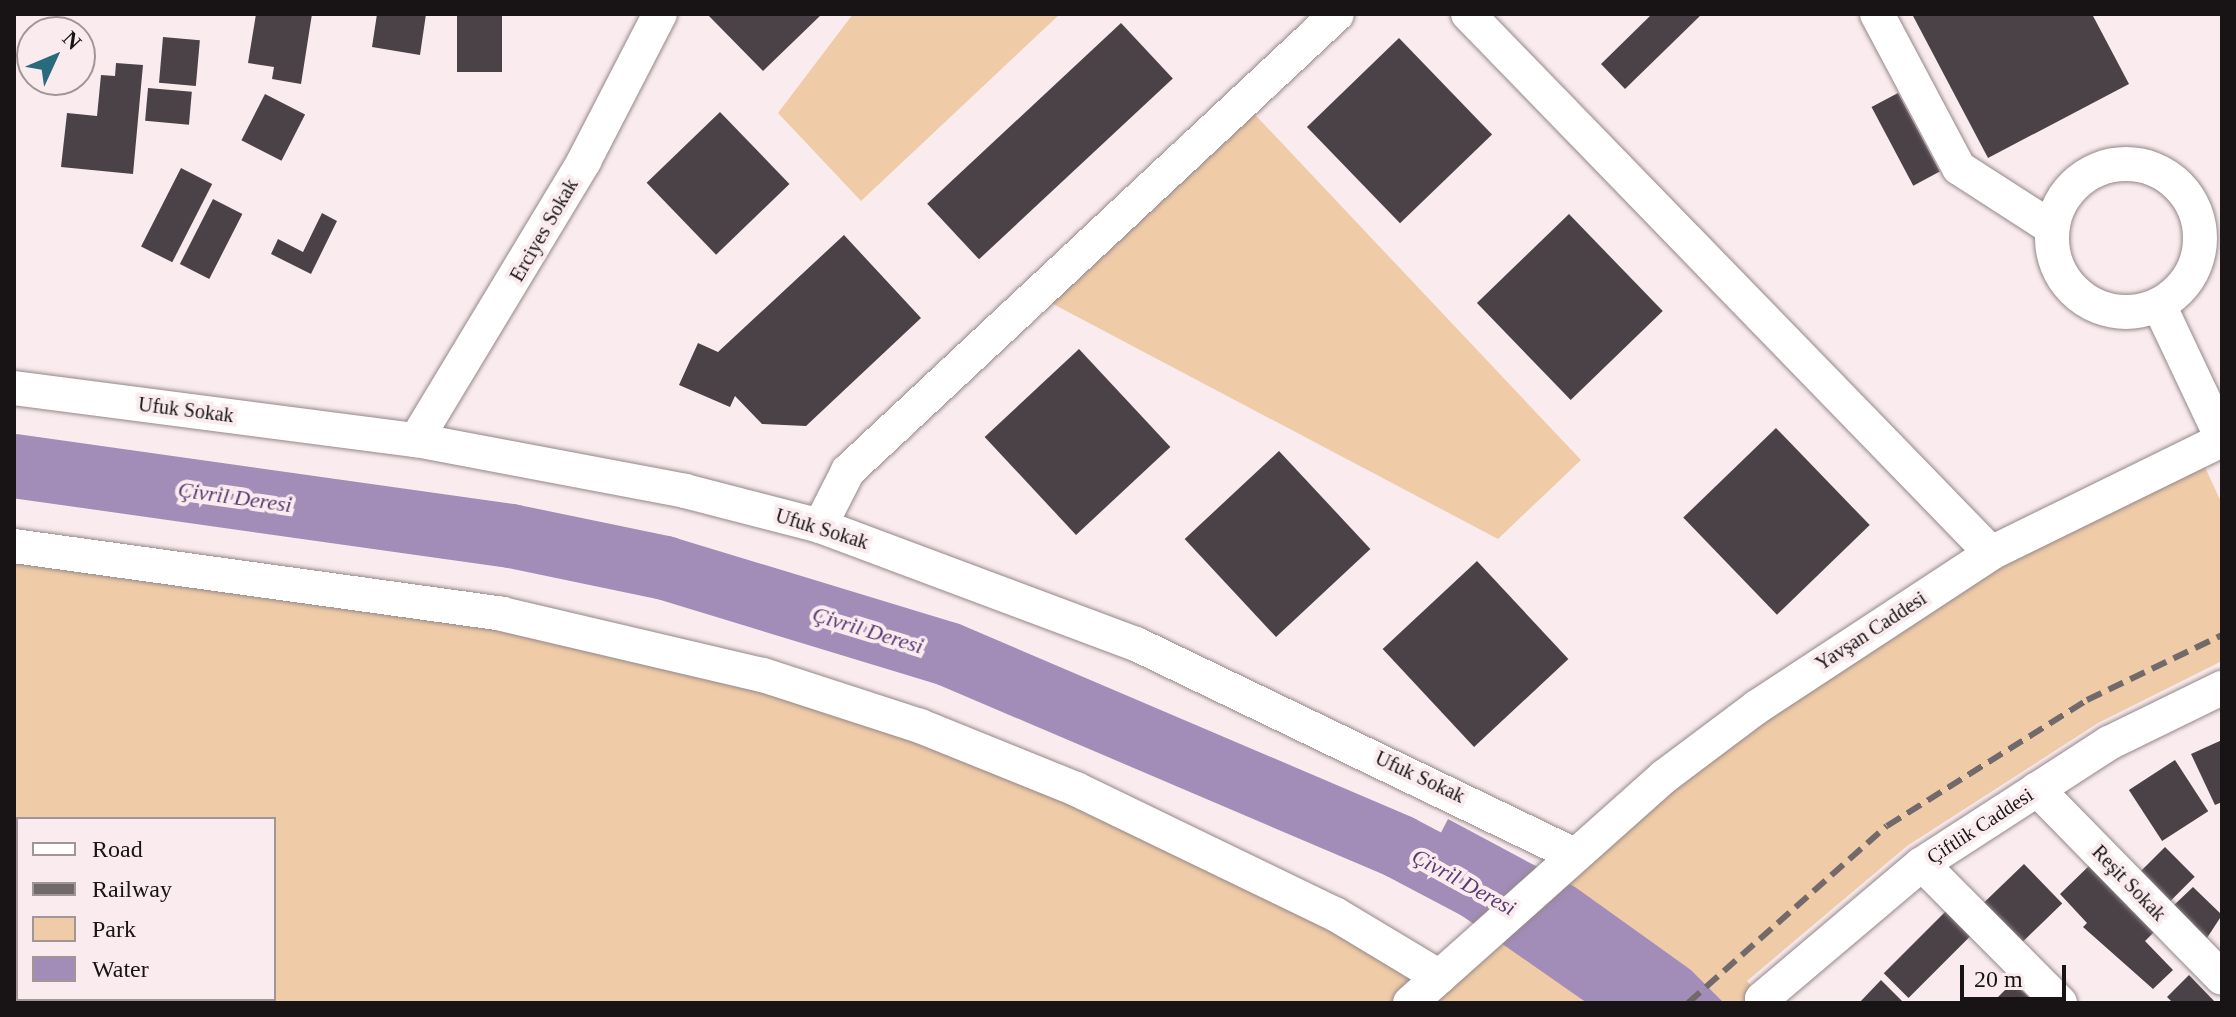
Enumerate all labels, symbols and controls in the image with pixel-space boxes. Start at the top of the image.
north arrow [16,16,96,96]
text: N [58,26,87,55]
street label: Erciyes Sokak [505,174,583,286]
street label: Ufuk Sokak [137,392,235,428]
water label: Çivril Deresi [176,476,294,518]
street label: Ufuk Sokak [773,503,871,555]
street label: Yavşan Caddesi [1811,586,1931,676]
water label: Çivril Deresi [809,601,927,659]
street label: Ufuk Sokak [1371,746,1469,808]
street label: Çiftlik Caddesi [1922,783,2038,869]
legend [16,817,276,1001]
text: Road [92,836,143,862]
street label: Reşit Sokak [2087,840,2171,926]
water label: Çivril Deresi [1407,843,1521,921]
text: Railway [92,876,172,902]
text: Park [92,916,136,942]
scale bar [1964,949,2070,999]
text: Water [92,956,149,982]
text: 20 m [1974,966,2023,992]

